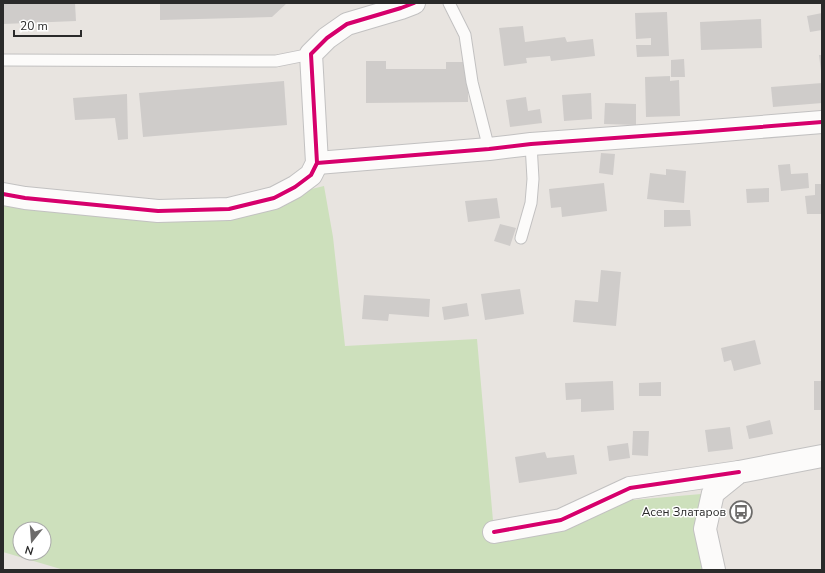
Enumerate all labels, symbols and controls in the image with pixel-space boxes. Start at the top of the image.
scale bar [14,12,81,38]
text: 20 m [20,18,48,34]
bus stop icon: Асен Златаров [728,499,754,525]
place label: Асен Златаров [642,504,726,520]
north arrow [12,521,52,561]
text: N [23,542,35,558]

